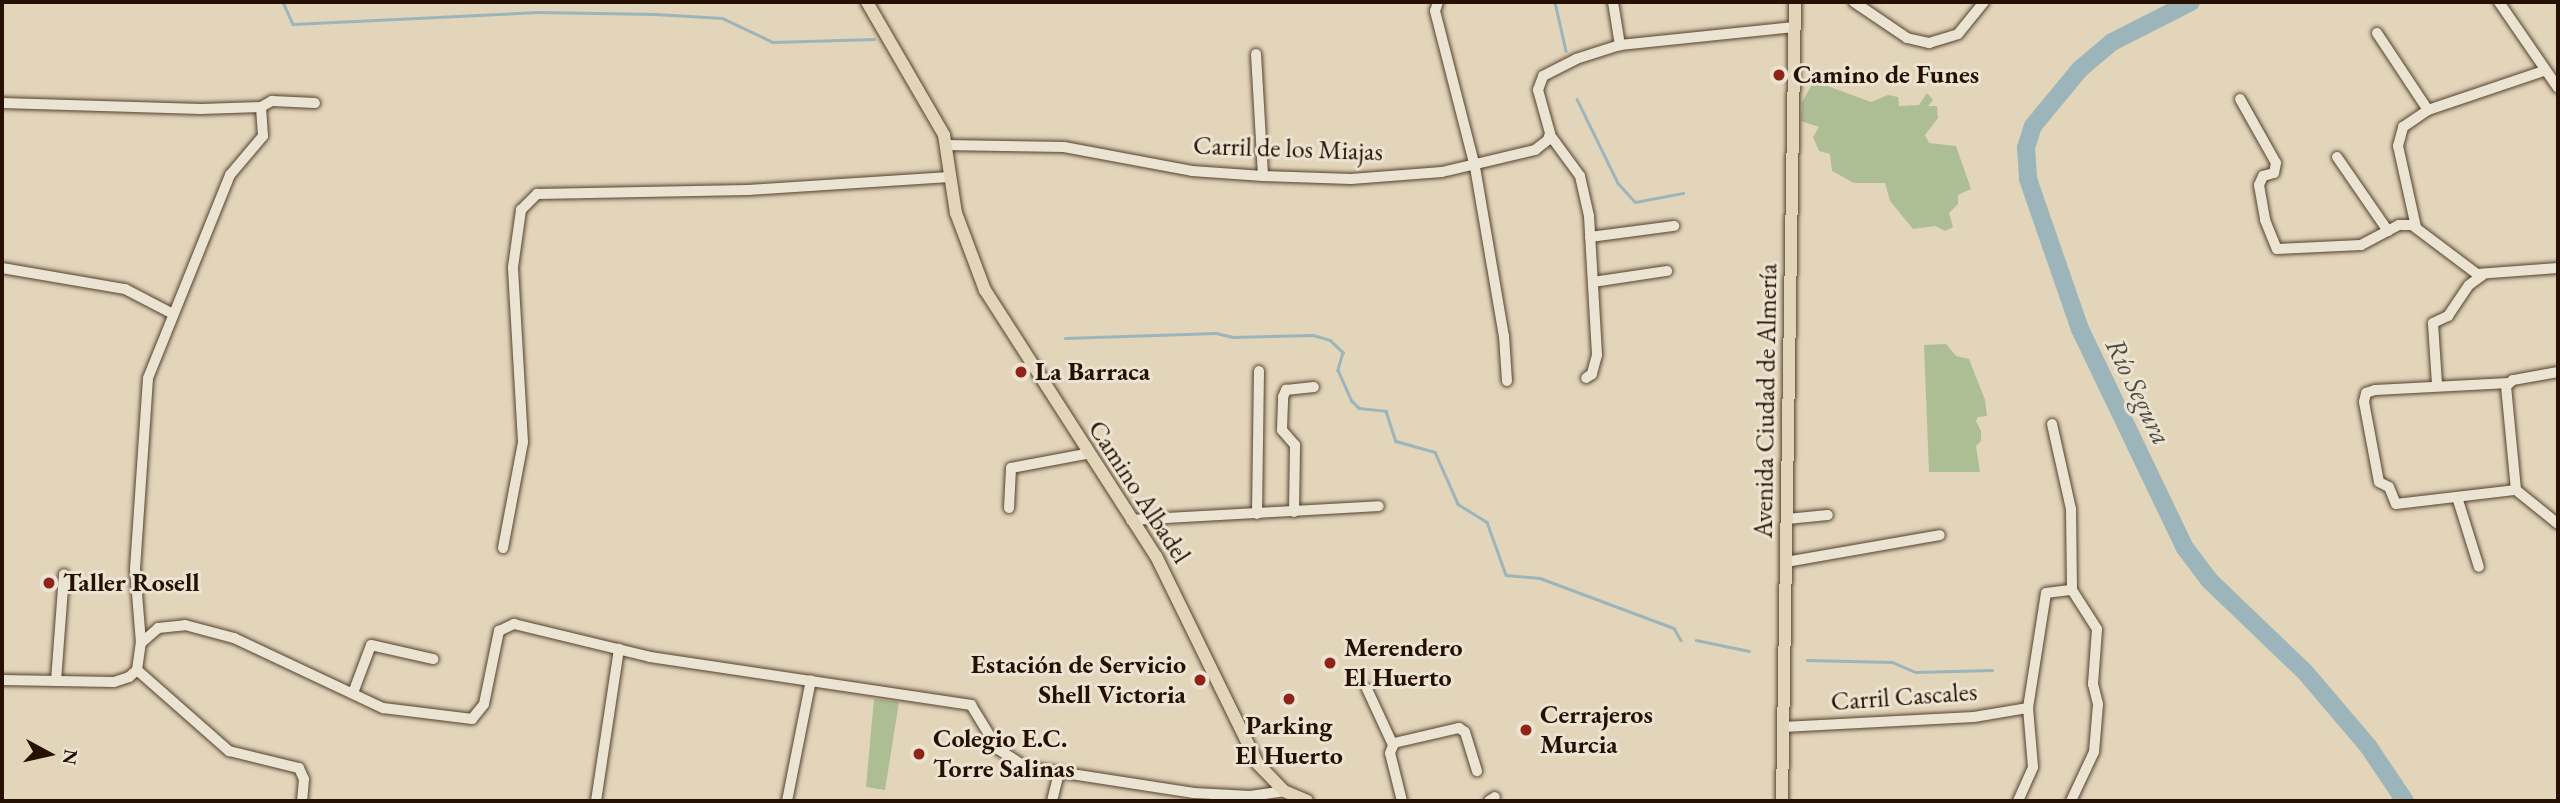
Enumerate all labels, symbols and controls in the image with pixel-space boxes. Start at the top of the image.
place label: Camino de Funes [1793,59,1979,91]
marker: Camino de Funes [1771,67,1787,83]
street label: Carril de los Miajas [1193,130,1383,168]
street label: Avenida Ciudad de Almería [1748,263,1784,539]
water label: Río Segura [2099,332,2179,450]
place label: La Barraca [1035,356,1150,388]
marker: La Barraca [1013,364,1029,380]
street label: Camino Albadel [1081,415,1197,569]
place label: Taller Rosell [63,567,200,599]
marker: Taller Rosell [41,575,57,591]
place label: Merendero El Huerto [1344,632,1462,694]
place label: Estación de Servicio Shell Victoria [971,649,1186,710]
marker: Merendero El Huerto [1322,655,1338,671]
marker: Estación de Servicio Shell Victoria [1192,672,1208,688]
street label: Carril Cascales [1830,676,1978,718]
marker: Parking El Huerto [1281,691,1297,707]
place label: Cerrajeros Murcia [1540,699,1653,760]
place label: Parking El Huerto [1235,710,1343,772]
north arrow [14,719,84,789]
marker: Cerrajeros Murcia [1518,722,1534,738]
place label: Colegio E.C. Torre Salinas [933,723,1075,784]
marker: Colegio E.C. Torre Salinas [911,746,927,762]
text: N [57,748,84,766]

